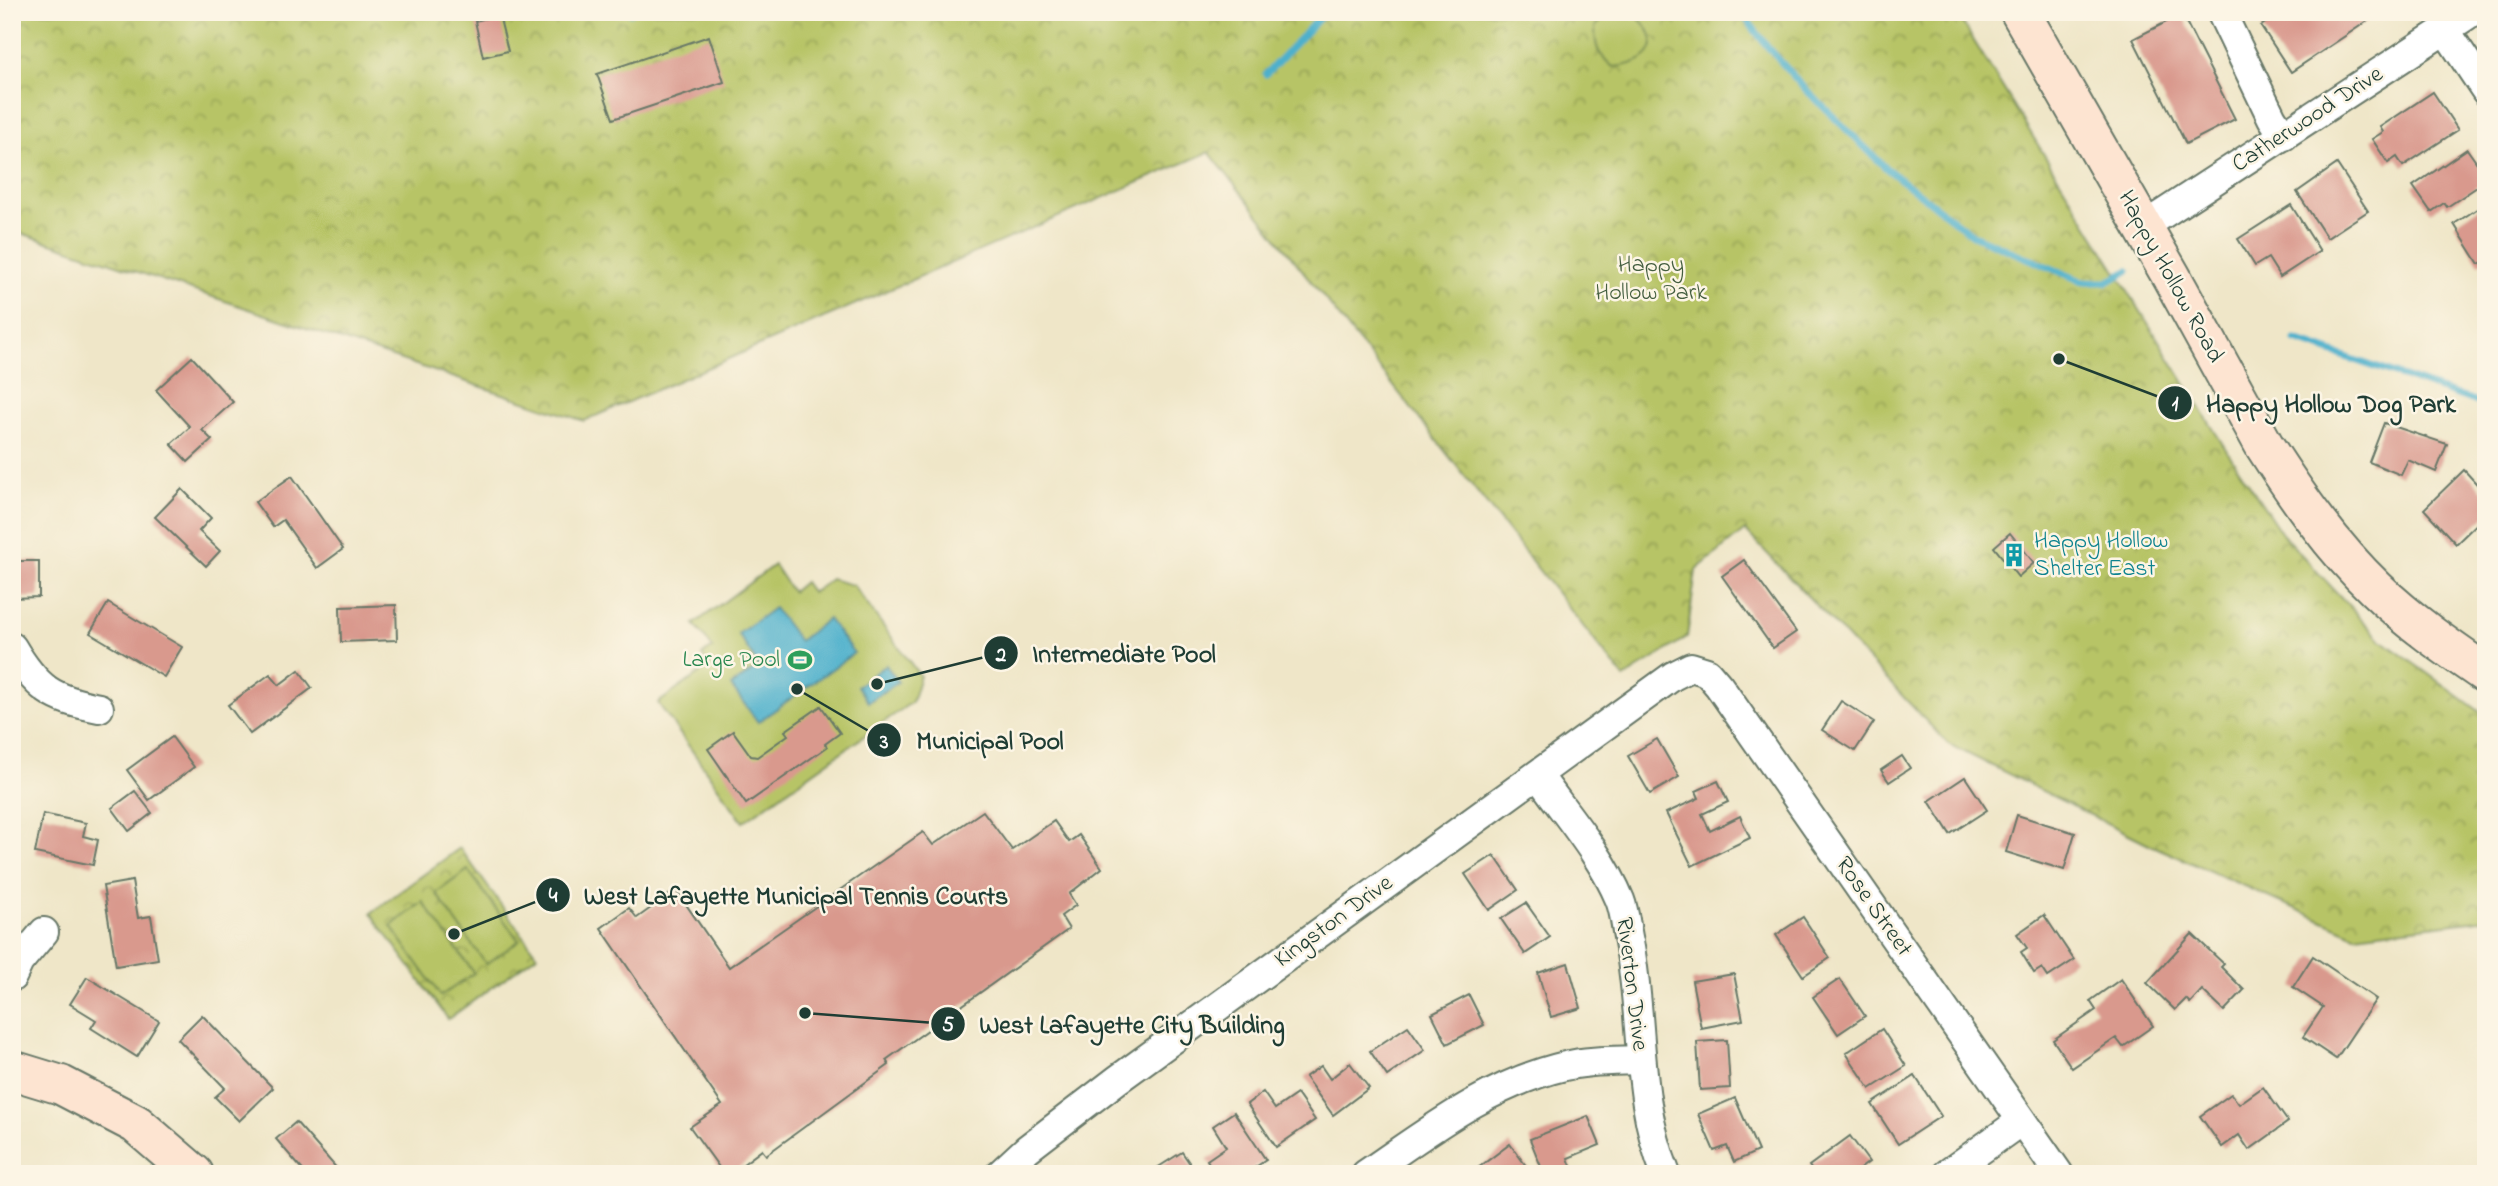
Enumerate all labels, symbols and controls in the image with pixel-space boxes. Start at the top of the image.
street label: Catherwood Drive [2226,58,2391,182]
street label: Happy Hollow Road [2107,184,2232,371]
park label: Happy Hollow Park [1595,248,1707,311]
callout: Happy Hollow Dog Park [2157,379,2470,426]
text: Happy Hollow Dog Park [2206,387,2457,426]
text: 1 [2172,390,2179,420]
place label: Happy Hollow Shelter East [2034,524,2168,587]
building icon: Happy Hollow Shelter East [2000,541,2028,569]
callout: Intermediate Pool [984,630,1230,677]
text: Intermediate Pool [1032,637,1216,675]
text: 2 [995,641,1007,671]
place label: Large Pool [682,643,780,678]
sports icon: Large Pool [786,646,814,674]
callout: Municipal Pool [867,717,1077,764]
text: Municipal Pool [916,724,1064,762]
text: 3 [879,728,889,758]
street label: Rose Street [1826,850,1920,964]
street label: Kingston Drive [1267,867,1401,977]
callout: West Lafayette Municipal Tennis Courts [535,872,1023,919]
text: West Lafayette Municipal Tennis Courts [584,879,1008,917]
text: 4 [549,882,558,912]
street label: Riverton Drive [1605,915,1657,1053]
callout: West Lafayette City Building [930,1000,1299,1047]
text: West Lafayette City Building [979,1008,1285,1047]
text: 5 [942,1011,954,1041]

